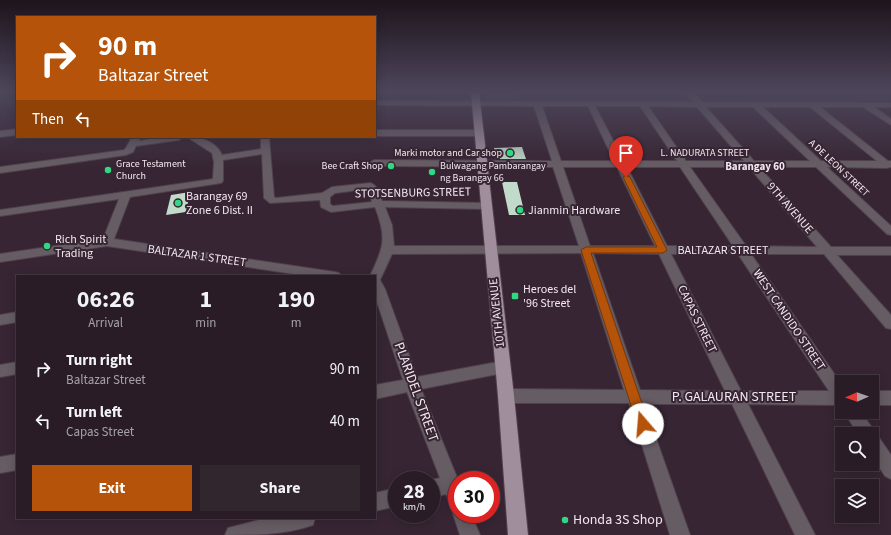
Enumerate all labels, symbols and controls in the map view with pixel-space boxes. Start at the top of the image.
text: 90 m [98,26,157,66]
icon: right [32,32,84,84]
text: Baltazar Street [98,63,208,88]
icon: left [72,108,94,130]
text: Then [32,109,64,130]
pin [609,136,643,177]
street label: A DE LEON STREET [806,136,873,200]
icon: arrive [615,142,637,164]
place label: Marki motor and Car shop [394,146,502,160]
street label: L. NADURATA STREET [661,146,750,160]
marker: Marki motor and Car shop [505,148,515,158]
place label: Grace Testament Church [116,157,186,183]
place label: Bee Craft Shop [322,159,383,173]
place label: Bulwagang Pambarangay ng Barangay 66 [440,159,546,185]
district label: Barangay 60 [725,159,785,174]
marker: Bee Craft Shop [386,161,396,171]
marker: Grace Testament Church [103,165,113,175]
marker: Bulwagang Pambarangay ng Barangay 66 [427,167,437,177]
street label: 9TH AVENUE [763,179,817,237]
street label: STOTSENBURG STREET [355,183,472,203]
place label: Barangay 69 Zone 6 Dist. II [186,188,253,219]
marker: Barangay 69 Zone 6 Dist. II [173,198,183,208]
place label: Jianmin Hardware [528,202,620,219]
marker: Jianmin Hardware [515,205,525,215]
place label: Rich Spirit Trading [55,231,106,262]
marker: Rich Spirit Trading [42,241,52,251]
street label: BALTAZAR 1 STREET [147,241,248,271]
street label: BALTAZAR STREET [678,242,769,259]
street label: WEST CANDIDO STREET [749,266,830,374]
street label: 10TH AVENUE [485,278,509,348]
place label: Heroes del '96 Street [523,281,576,312]
text: 06:26 [77,282,135,317]
text: 1 [200,282,212,317]
text: 190 [277,282,315,317]
street label: CAPAS STREET [673,282,721,356]
marker: Heroes del '96 Street [510,291,520,301]
text: Arrival [88,314,123,332]
text: min [195,314,216,332]
text: m [291,314,302,332]
street label: PLARIDEL STREET [389,339,443,445]
text: Turn right [66,350,132,371]
icon: right [32,358,54,380]
text: 90 m [330,359,360,380]
text: Baltazar Street [66,371,146,389]
north arrow [835,375,879,419]
map controls [835,375,879,523]
street label: P. GALAURAN STREET [672,387,797,407]
text: Turn left [66,402,122,423]
position arrow [622,403,664,445]
icon: left [32,410,54,432]
text: 40 m [330,411,360,432]
text: Capas Street [66,423,134,441]
button: search [835,427,879,471]
button: Exit [32,465,192,511]
button: Share [200,465,360,511]
speed limit sign: 30 [448,471,500,523]
text: 28 [403,478,425,506]
button: layers [835,479,879,523]
text: km/h [403,500,425,514]
place label: Honda 3S Shop [573,510,663,530]
marker: Honda 3S Shop [560,515,570,525]

